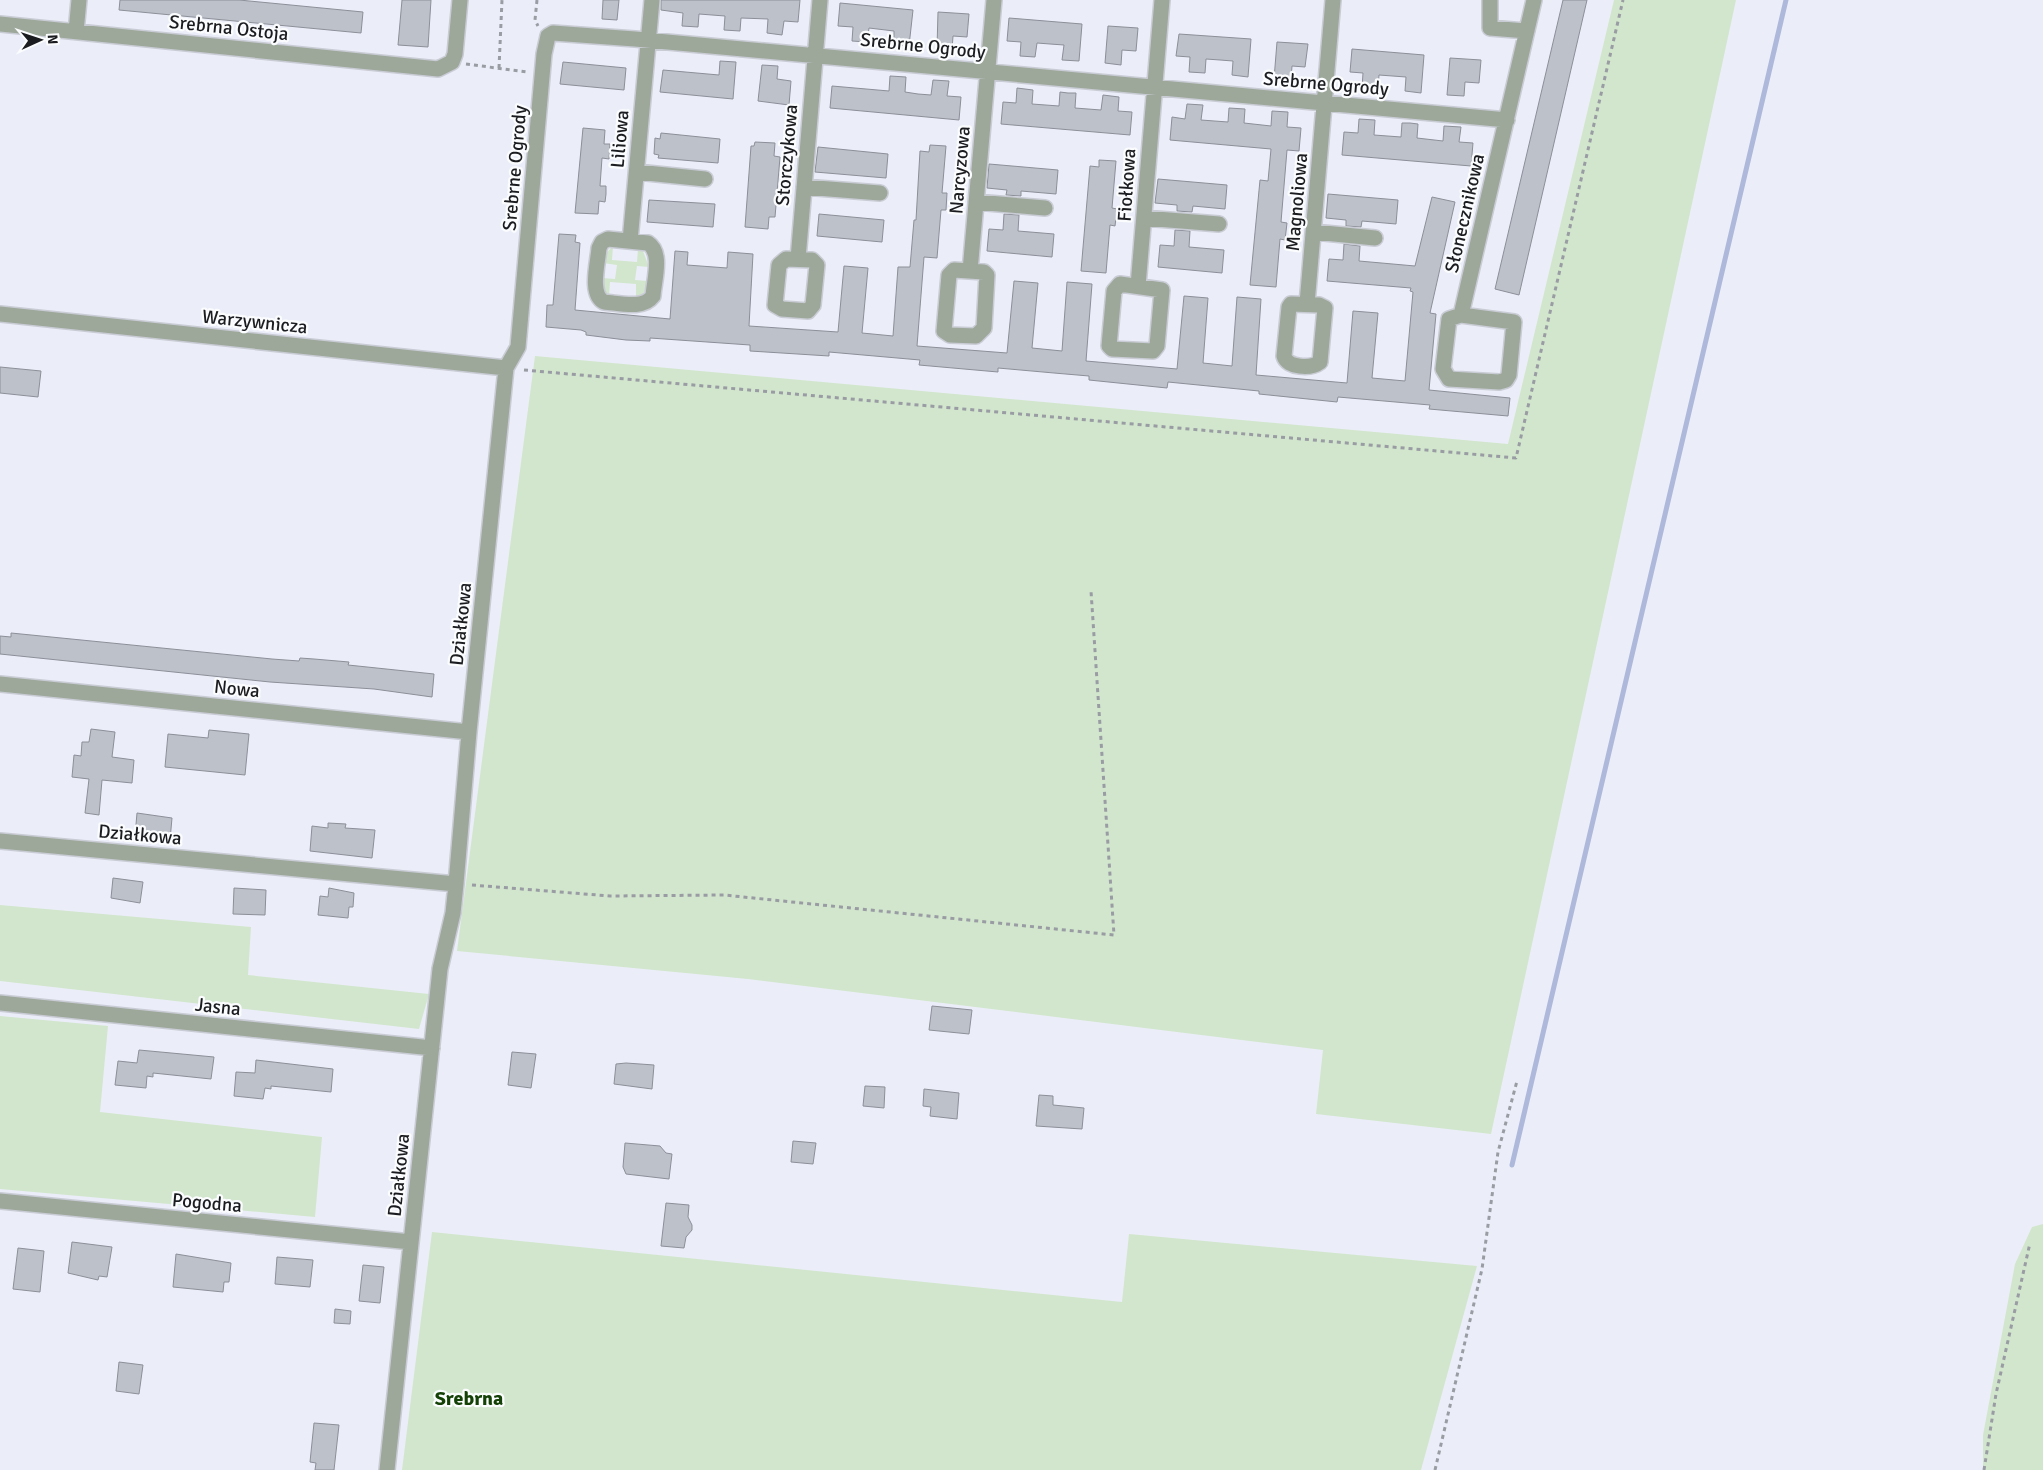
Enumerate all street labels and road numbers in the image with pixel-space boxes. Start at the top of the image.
street label: Srebrna Ostoja [168,10,290,46]
street label: Srebrne Ogrody [859,27,987,65]
street label: Srebrne Ogrody [1262,67,1390,101]
street label: Storczykowa [771,103,803,207]
street label: Srebrne Ogrody [498,104,532,232]
street label: Liliowa [606,109,634,169]
street label: Narcyzowa [944,125,976,215]
street label: Fiołkowa [1112,148,1142,222]
street label: Słonecznikowa [1440,151,1490,275]
street label: Magnoliowa [1281,152,1313,252]
street label: Warzywnicza [201,305,309,339]
street label: Działkowa [445,581,477,667]
street label: Nowa [213,675,261,703]
street label: Działkowa [97,819,183,851]
street label: Jasna [194,993,242,1021]
street label: Działkowa [383,1132,415,1218]
street label: Pogodna [171,1188,243,1218]

